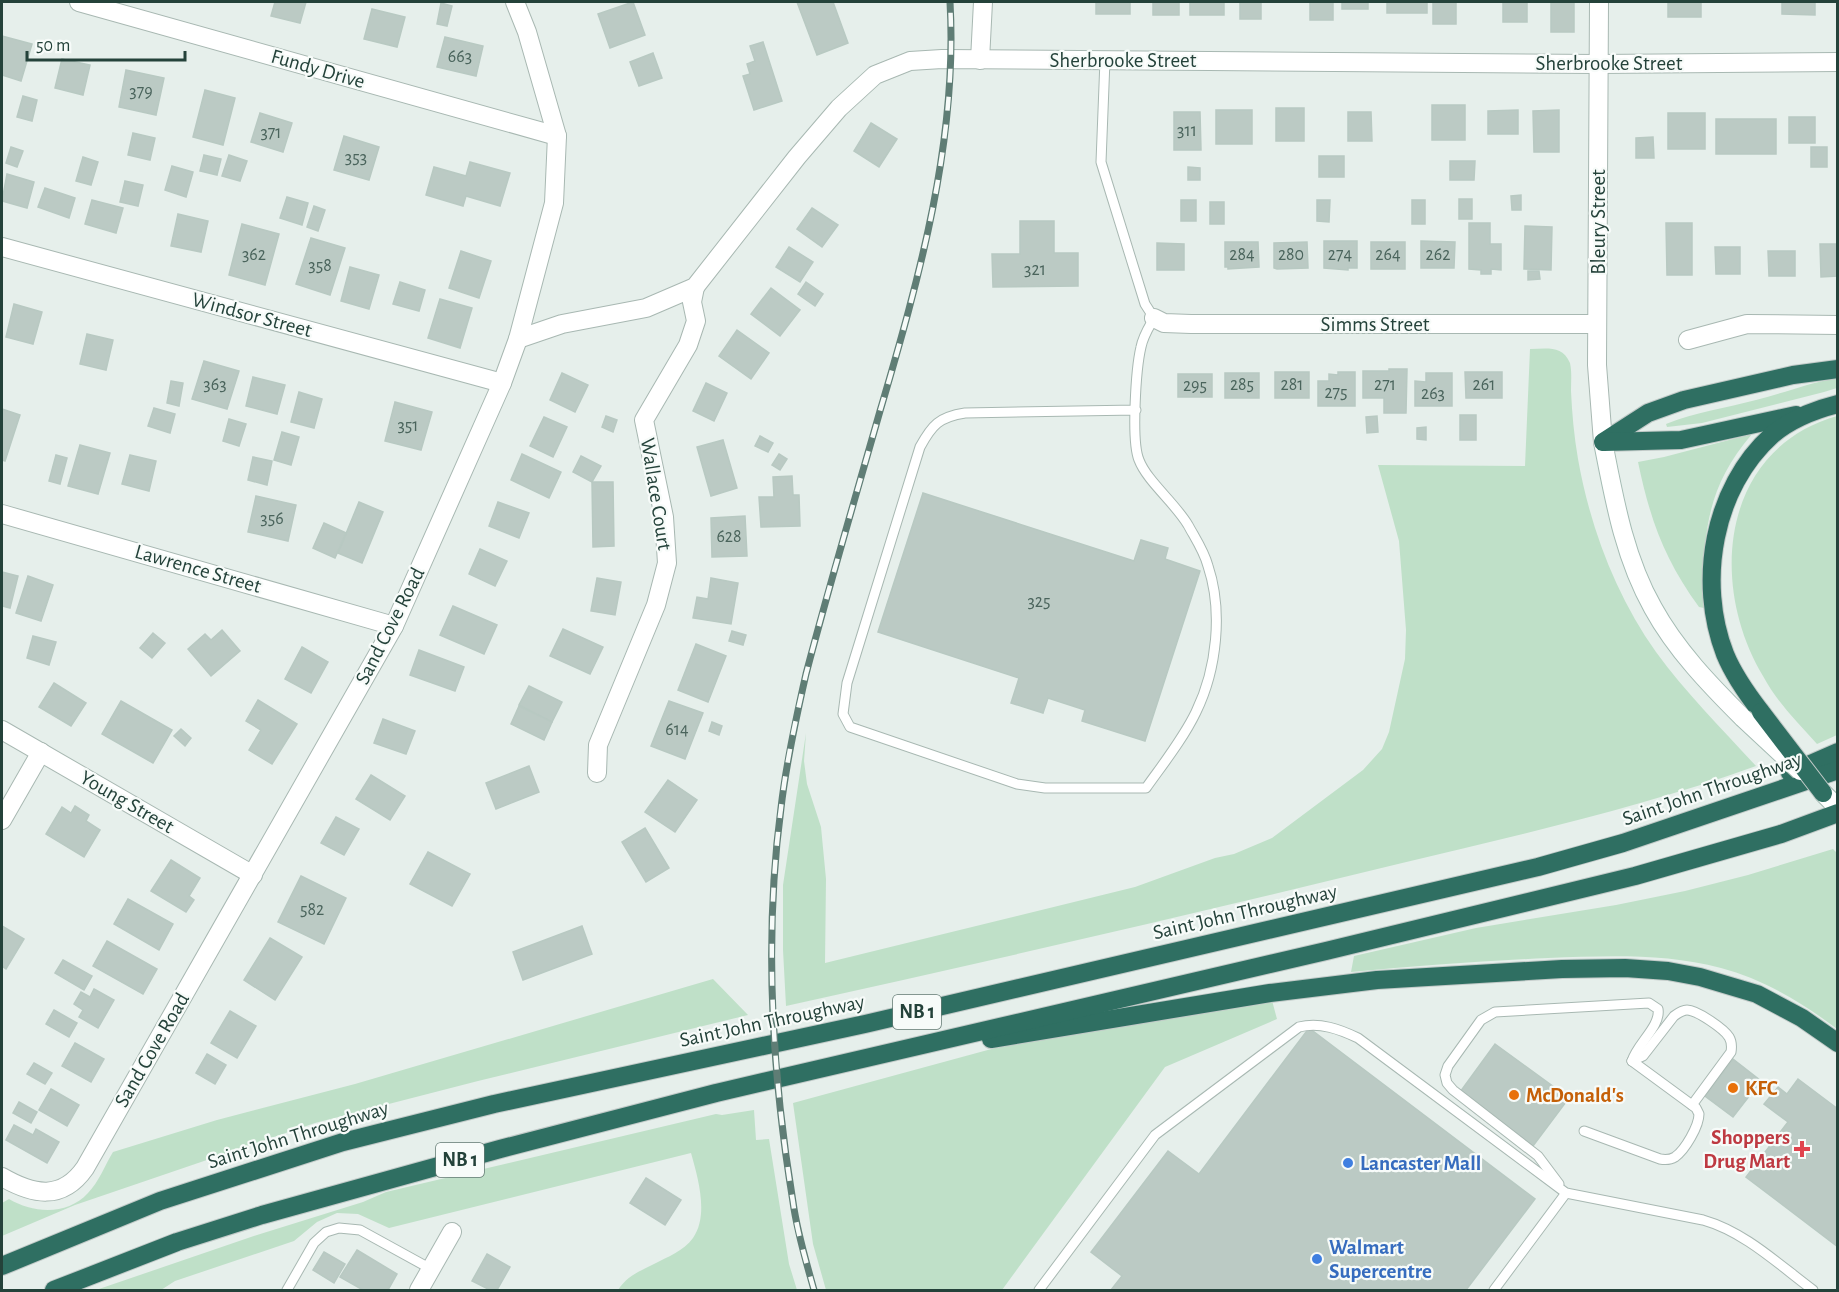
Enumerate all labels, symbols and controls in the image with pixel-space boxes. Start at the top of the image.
scale bar [27,24,184,62]
text: 50 m [36,37,70,55]
street label: Fundy Drive [269,46,367,92]
house number: 663 [448,48,472,66]
street label: Sherbrooke Street [1050,50,1197,71]
street label: Sherbrooke Street [1536,53,1683,74]
house number: 379 [129,83,153,101]
house number: 311 [1177,122,1197,140]
house number: 371 [260,124,282,142]
house number: 353 [345,149,367,167]
street label: Bleury Street [1588,169,1609,275]
house number: 362 [242,246,266,264]
house number: 284 [1229,246,1255,264]
house number: 280 [1278,246,1304,264]
house number: 274 [1328,246,1353,264]
house number: 264 [1375,246,1401,264]
house number: 262 [1426,246,1450,264]
house number: 358 [308,257,332,275]
house number: 321 [1024,261,1046,279]
street label: Windsor Street [190,289,314,341]
street label: Simms Street [1320,314,1430,335]
house number: 363 [203,376,227,394]
house number: 285 [1230,376,1254,394]
house number: 281 [1281,376,1303,394]
house number: 271 [1374,376,1396,394]
house number: 261 [1473,376,1495,394]
house number: 295 [1183,377,1207,395]
house number: 275 [1324,384,1348,402]
house number: 263 [1421,385,1445,403]
house number: 351 [397,417,419,435]
street label: Wallace Court [637,436,675,552]
house number: 356 [260,510,284,528]
house number: 628 [716,528,742,546]
street label: Lawrence Street [132,541,264,597]
street label: Sand Cove Road [352,564,429,688]
house number: 325 [1027,593,1051,611]
house number: 614 [665,721,689,739]
street label: Saint John Throughway [1620,748,1804,830]
street label: Young Street [76,767,178,837]
street label: Saint John Throughway [1151,881,1339,943]
house number: 582 [300,901,324,919]
street label: Sand Cove Road [111,989,193,1111]
street label: Saint John Throughway [678,991,866,1051]
road number: NB 1 [893,995,941,1029]
place label: KFC [1745,1078,1778,1099]
marker: KFC [1726,1081,1740,1095]
place label: McDonald's [1526,1085,1624,1106]
marker: McDonald's [1507,1088,1521,1102]
street label: Saint John Throughway [205,1097,391,1173]
place label: Shoppers Drug Mart [1703,1127,1790,1172]
marker: Shoppers Drug Mart [1795,1142,1809,1156]
road number: NB 1 [436,1143,484,1177]
place label: Lancaster Mall [1360,1153,1481,1174]
marker: Lancaster Mall [1341,1156,1355,1170]
place label: Walmart Supercentre [1329,1237,1432,1282]
marker: Walmart Supercentre [1310,1252,1324,1266]

